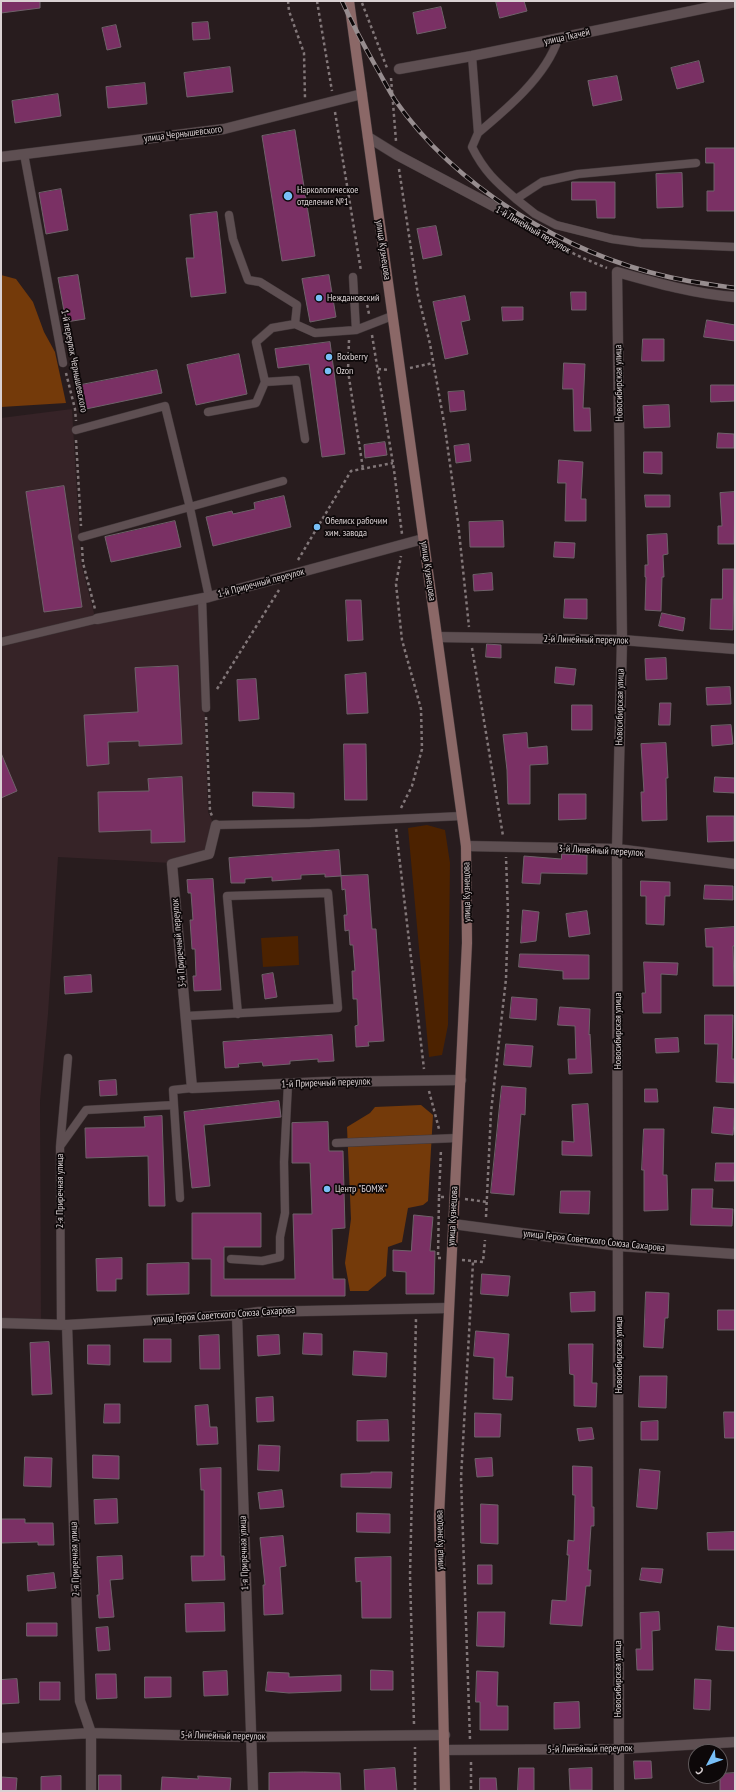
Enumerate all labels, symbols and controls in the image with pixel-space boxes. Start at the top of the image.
street label: улица Ткачей [543,26,591,48]
street label: улица Чернышевского [143,123,223,145]
place label: Наркологическое отделение №1 [297,184,358,208]
marker: Наркологическое отделение №1 [282,190,294,202]
street label: 1-й Линейный переулок [493,204,573,256]
street label: улица Кузнецова [373,219,393,281]
place label: Неждановский [327,292,379,304]
marker: Неждановский [314,293,324,303]
street label: 1-й переулок Чернышевского [58,308,90,414]
street label: Новосибирская улица [612,344,626,422]
place label: Boxberry [337,351,368,363]
marker: Boxberry [324,352,334,362]
place label: Ozon [336,365,354,377]
marker: Ozon [323,366,333,376]
place label: Обелиск рабочим хим. завода [325,515,387,538]
marker: Обелиск рабочим хим. завода [312,522,322,532]
street label: улица Кузнецова [418,540,438,602]
street label: 1-й Приречный переулок [216,566,306,600]
street label: 2-й Линейный переулок [543,633,629,647]
street label: Новосибирская улица [613,668,627,746]
street label: 3-й Линейный переулок [558,843,644,859]
street label: улица Кузнецова [460,862,474,922]
street label: 3-й Приречный переулок [169,898,189,988]
street label: Новосибирская улица [612,993,624,1069]
street label: 1-й Приречный переулок [281,1075,371,1091]
street label: 2-я Приречная улица [54,1154,66,1228]
place label: Центр "БОМЖ" [335,1183,387,1195]
marker: Центр "БОМЖ" [322,1184,332,1194]
street label: улица Кузнецова [445,1186,461,1246]
street label: улица Героя Советского Союза Сахарова [523,1228,665,1254]
street label: улица Героя Советского Союза Сахарова [153,1304,295,1326]
street label: Новосибирская улица [613,1317,625,1393]
street label: улица Кузнецова [433,1510,447,1570]
street label: 1-я Приречная улица [237,1515,251,1591]
street label: 2-я Приречная улица [68,1521,82,1597]
street label: Новосибирская улица [612,1641,624,1717]
street label: 5-й Линейный переулок [180,1729,266,1743]
street label: 5-й Линейный переулок [547,1742,633,1756]
north arrow [688,1744,728,1784]
text: С [693,1765,707,1778]

